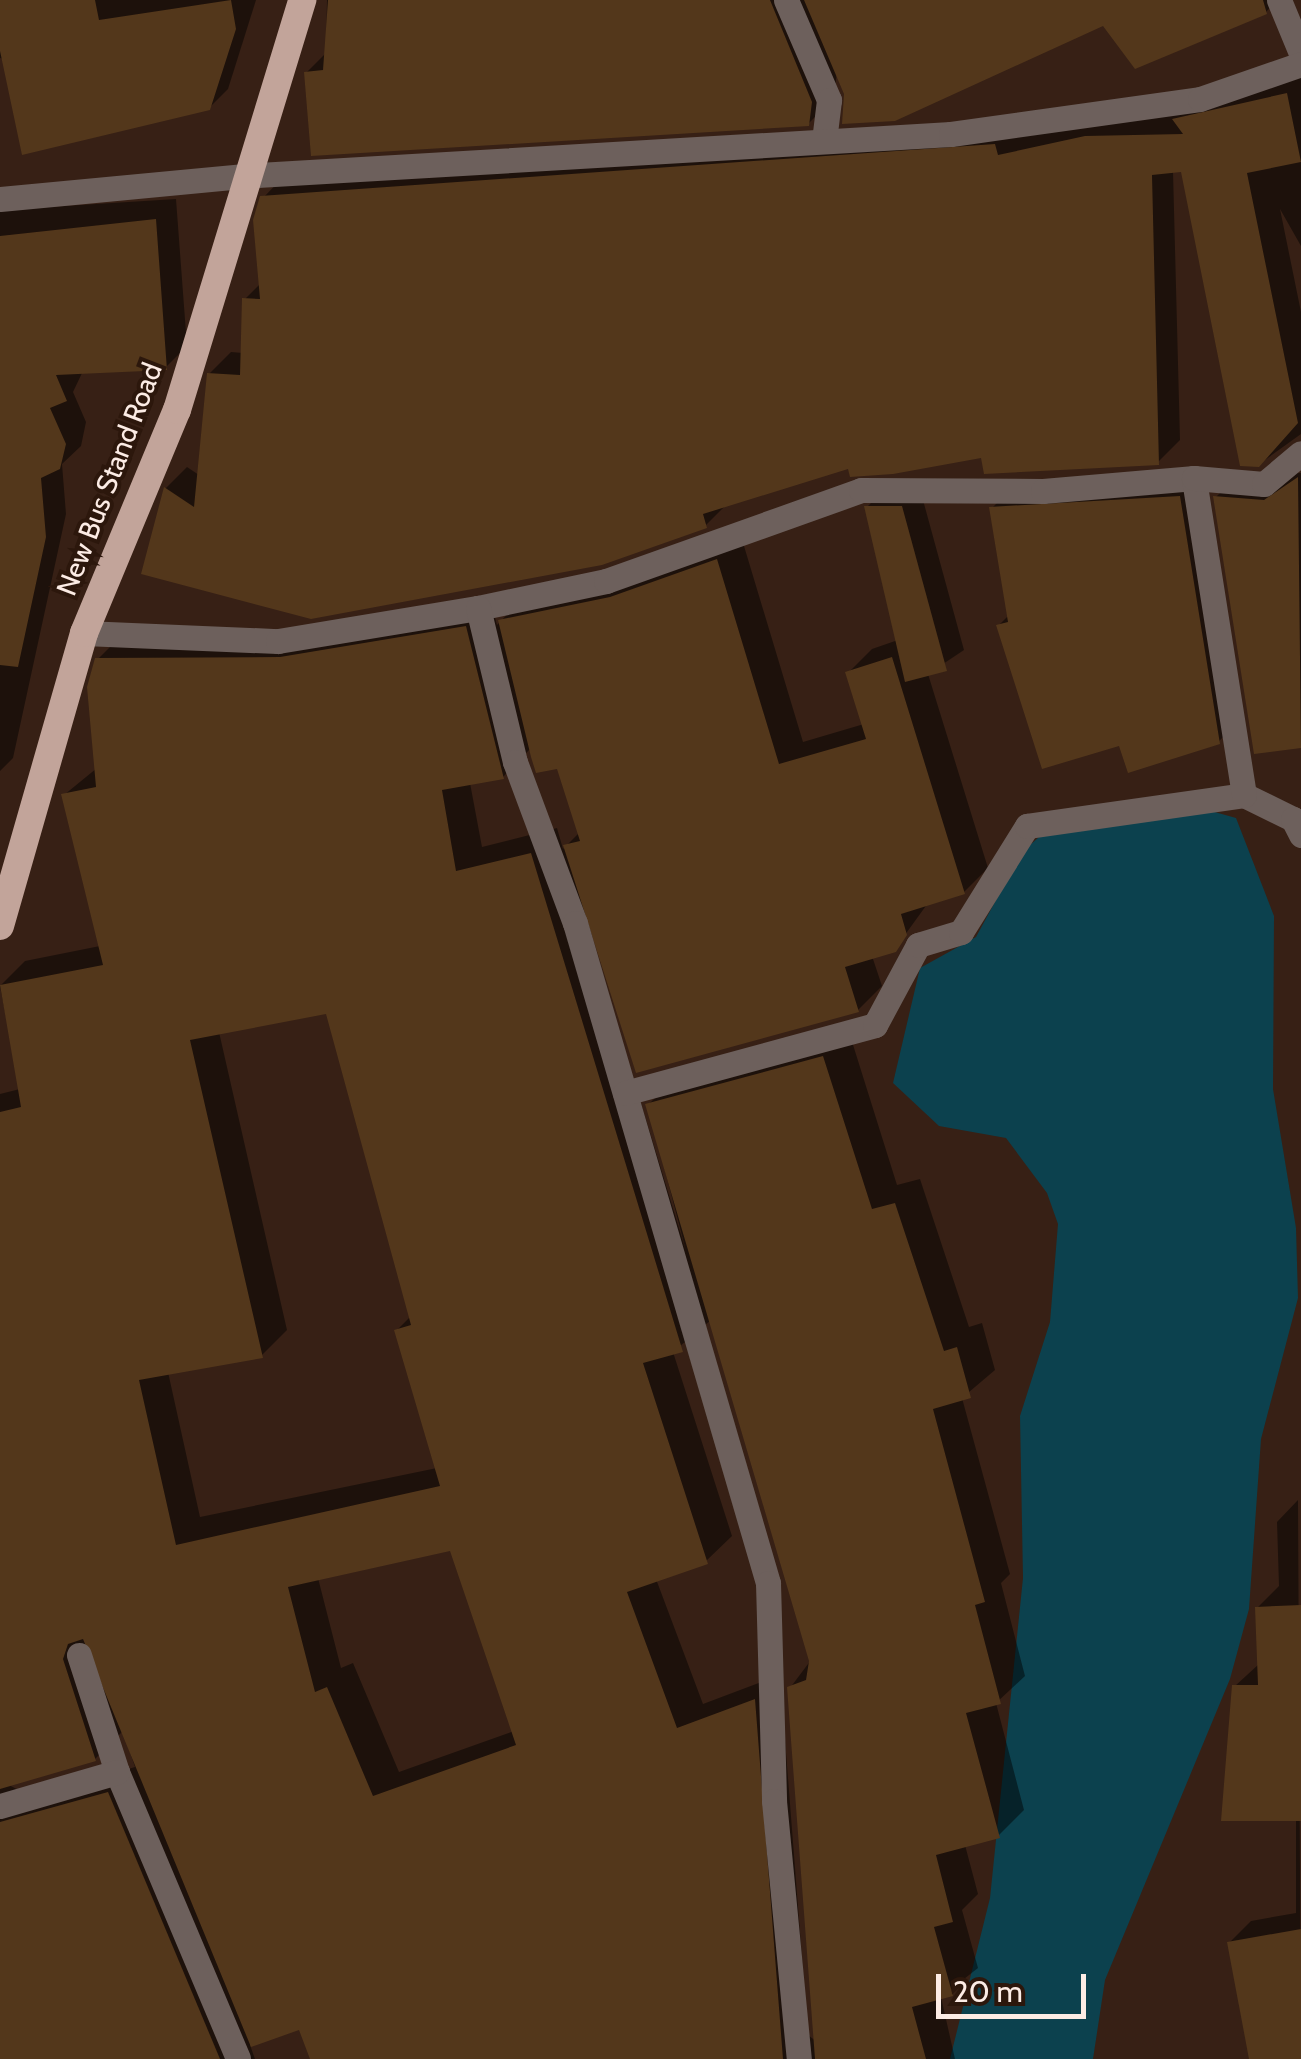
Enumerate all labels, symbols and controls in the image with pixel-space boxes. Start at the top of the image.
street label: New Bus Stand Road [49,358,169,600]
scale bar [941,1954,1091,2016]
text: 20 m [953,1973,1023,2010]

